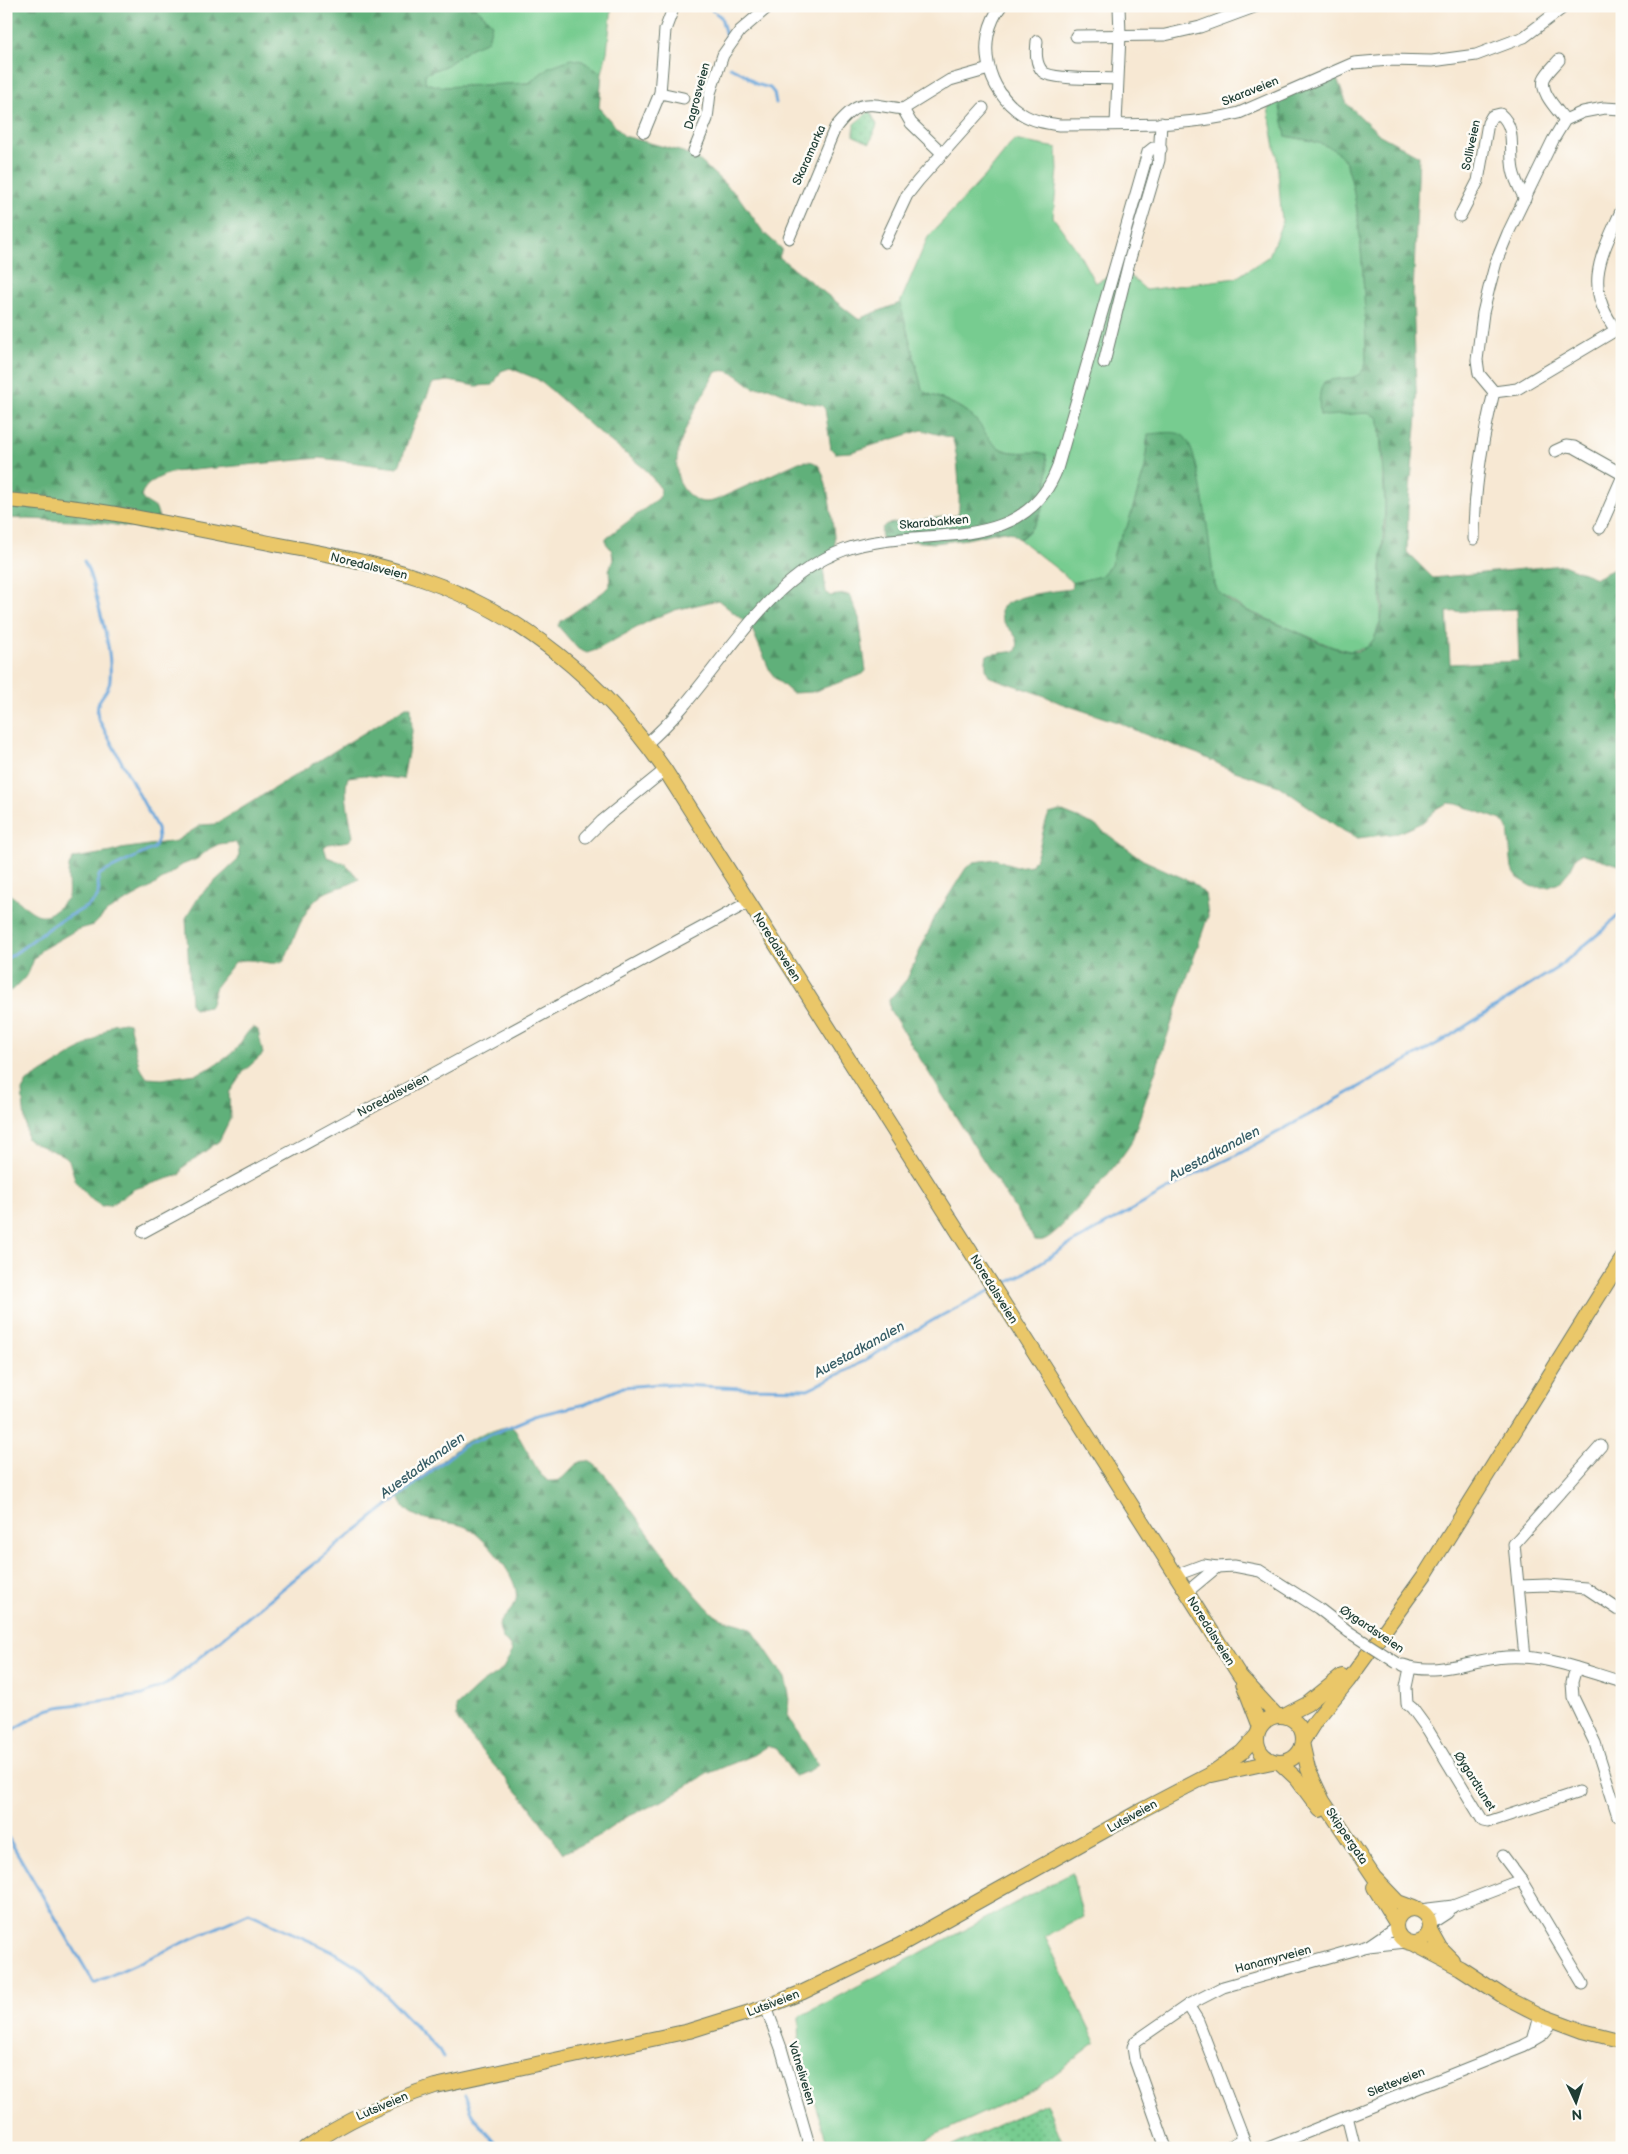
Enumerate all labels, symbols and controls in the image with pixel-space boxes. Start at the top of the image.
street label: Dagrosveien [681,61,714,131]
street label: Skaraveien [1220,73,1281,110]
street label: Solliveien [1459,118,1484,172]
street label: Skaramarka [790,123,829,188]
street label: Skarabakken [899,512,970,533]
street label: Noredalsveien [329,550,409,583]
street label: Noredalsveien [749,910,804,985]
street label: Noredalsveien [355,1070,432,1121]
water label: Auestadkanalen [1165,1122,1263,1185]
street label: Noredalsveien [966,1252,1021,1327]
water label: Auestadkanalen [810,1317,908,1382]
water label: Auestadkanalen [376,1429,468,1502]
street label: Noredalsveien [1183,1594,1238,1669]
street label: Øygardsveien [1337,1602,1407,1657]
street label: Øygardtunet [1450,1749,1499,1814]
street label: Lutsiveien [1105,1796,1160,1836]
street label: Skippergata [1322,1805,1371,1868]
street label: Hanamyrveien [1233,1942,1313,1977]
street label: Lutsiveien [745,1987,802,2020]
street label: Vatneliveien [785,2040,818,2107]
street label: Sletteveien [1365,2064,1427,2101]
north arrow [1550,2076,1600,2126]
street label: Lutsiveien [354,2089,411,2124]
text: N [1571,2106,1583,2123]

